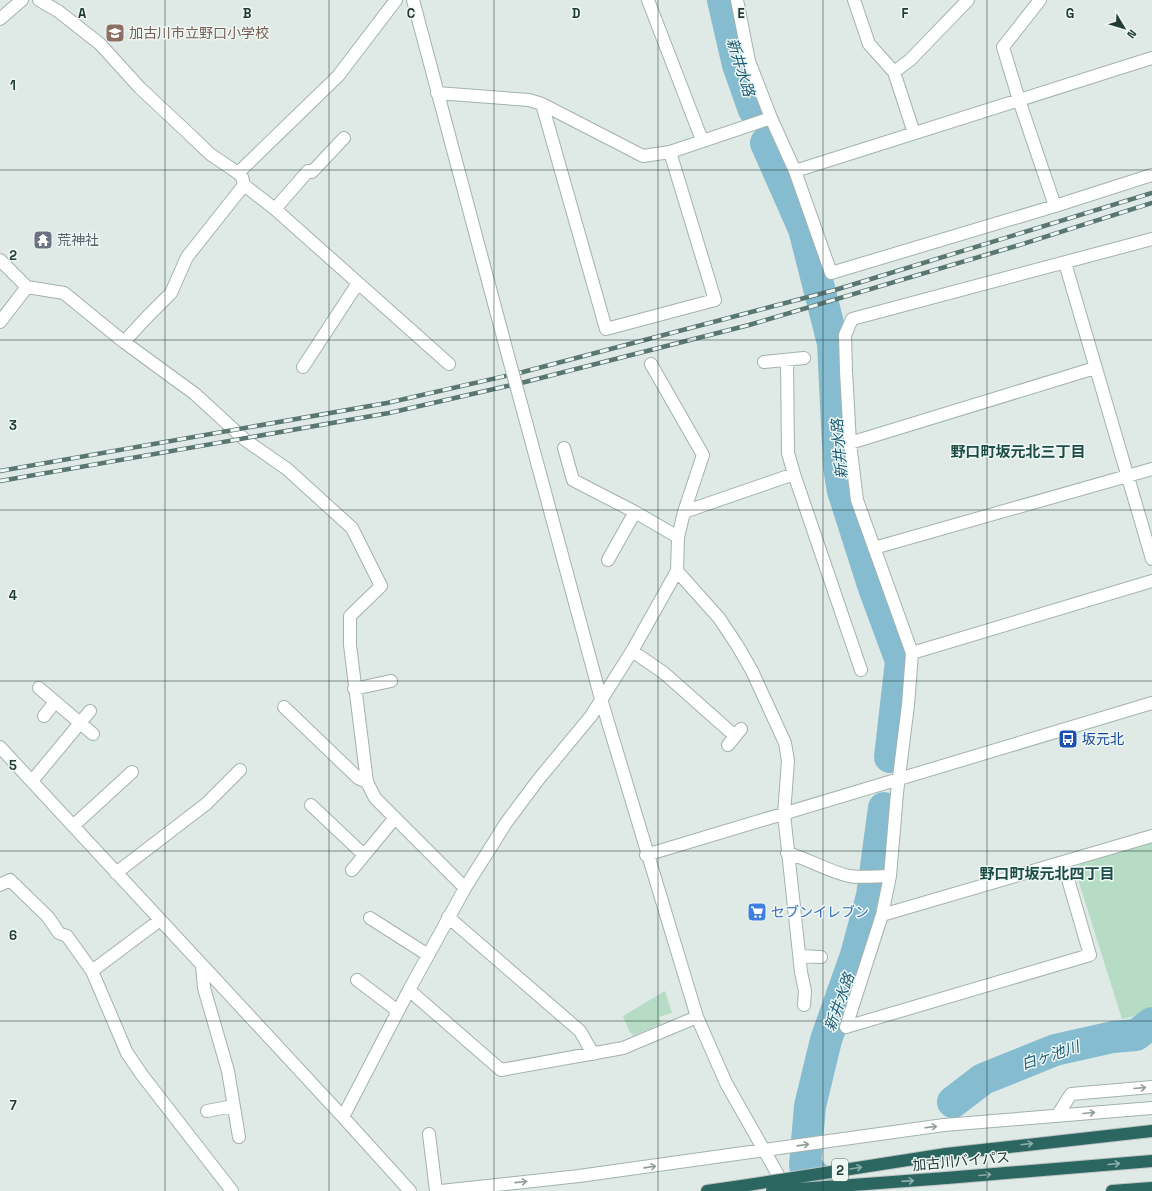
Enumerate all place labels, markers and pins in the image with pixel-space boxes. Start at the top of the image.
school or university icon: 加古川市立野口小学校 [104,22,126,44]
place label: 加古川市立野口小学校 [129,24,269,42]
temple icon: 荒神社 [32,229,54,251]
place label: 荒神社 [57,231,99,249]
bus stop icon: 坂元北 [1057,728,1079,750]
place label: 坂元北 [1082,730,1124,748]
supermarket icon: セブンイレブン [746,901,768,923]
place label: セブンイレブン [771,903,869,921]

